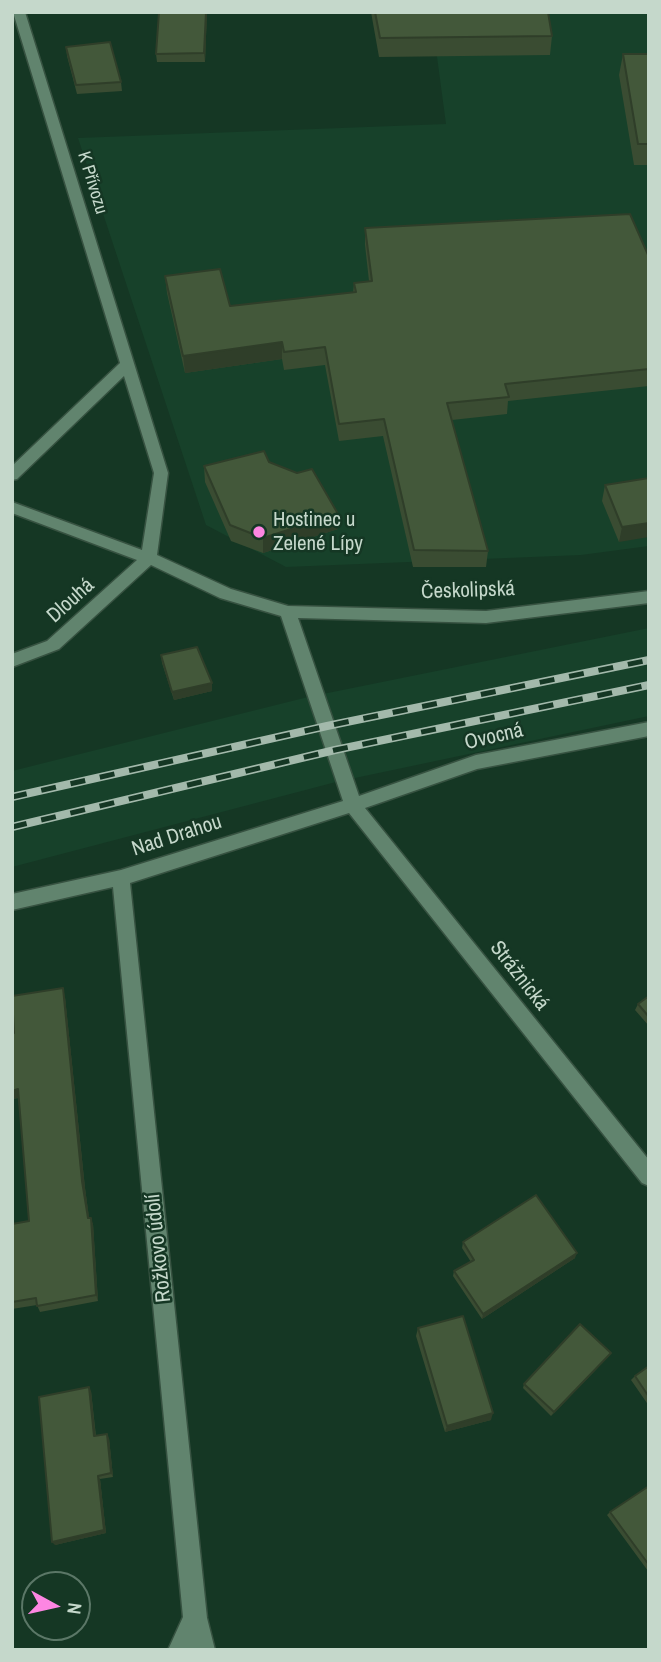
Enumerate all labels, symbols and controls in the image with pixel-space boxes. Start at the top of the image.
street label: K Přívozu [72,149,112,217]
place label: Hostinec u Zelené Lípy [273,507,363,557]
marker: Hostinec u Zelené Lípy [251,524,267,540]
street label: Dlouhá [42,573,100,629]
street label: Českolipská [421,577,515,605]
street label: Ovocná [462,718,526,756]
street label: Nad Drahou [129,810,225,862]
street label: Strážnická [484,936,554,1016]
street label: Rožkovo údolí [141,1192,177,1304]
north arrow [21,1571,91,1641]
text: N [61,1601,88,1616]

